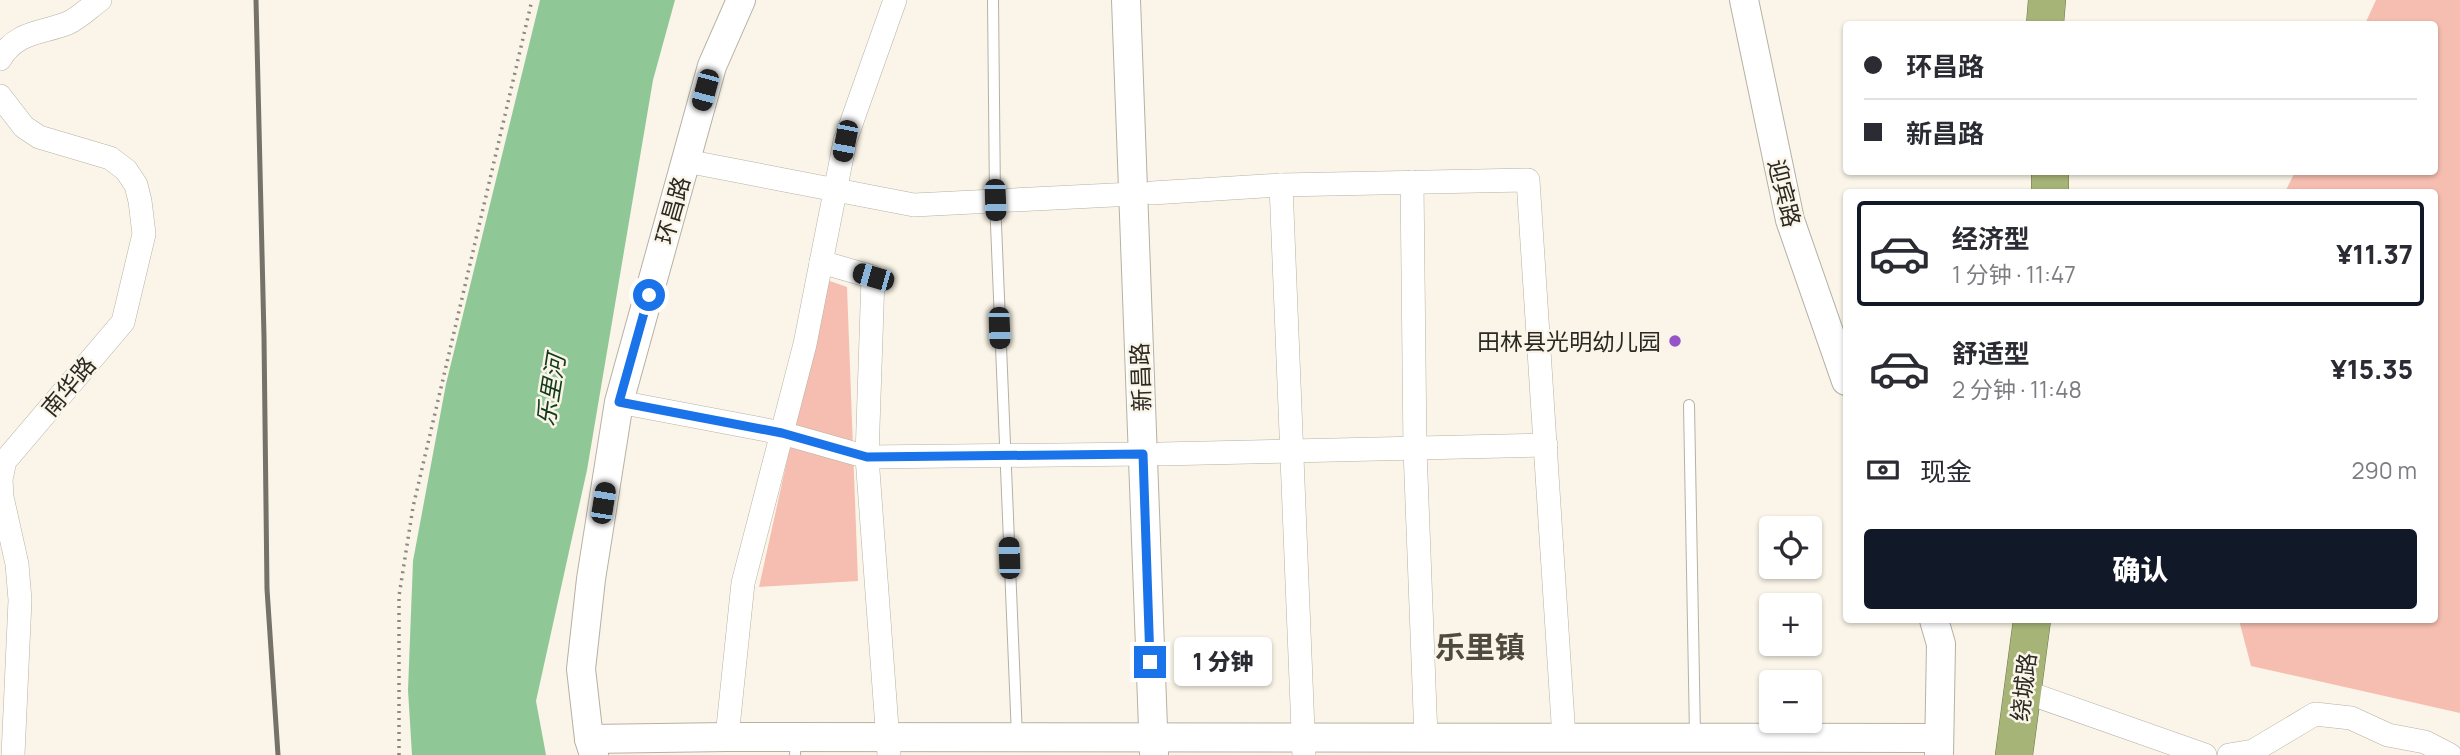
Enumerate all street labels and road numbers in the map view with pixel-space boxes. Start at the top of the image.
street label: 迎宾路 [1761,156,1809,230]
street label: 环昌路 [647,172,697,248]
street label: 新昌路 [1123,342,1157,412]
street label: 南华路 [34,349,102,423]
street label: 绕城路 [2003,651,2043,723]

